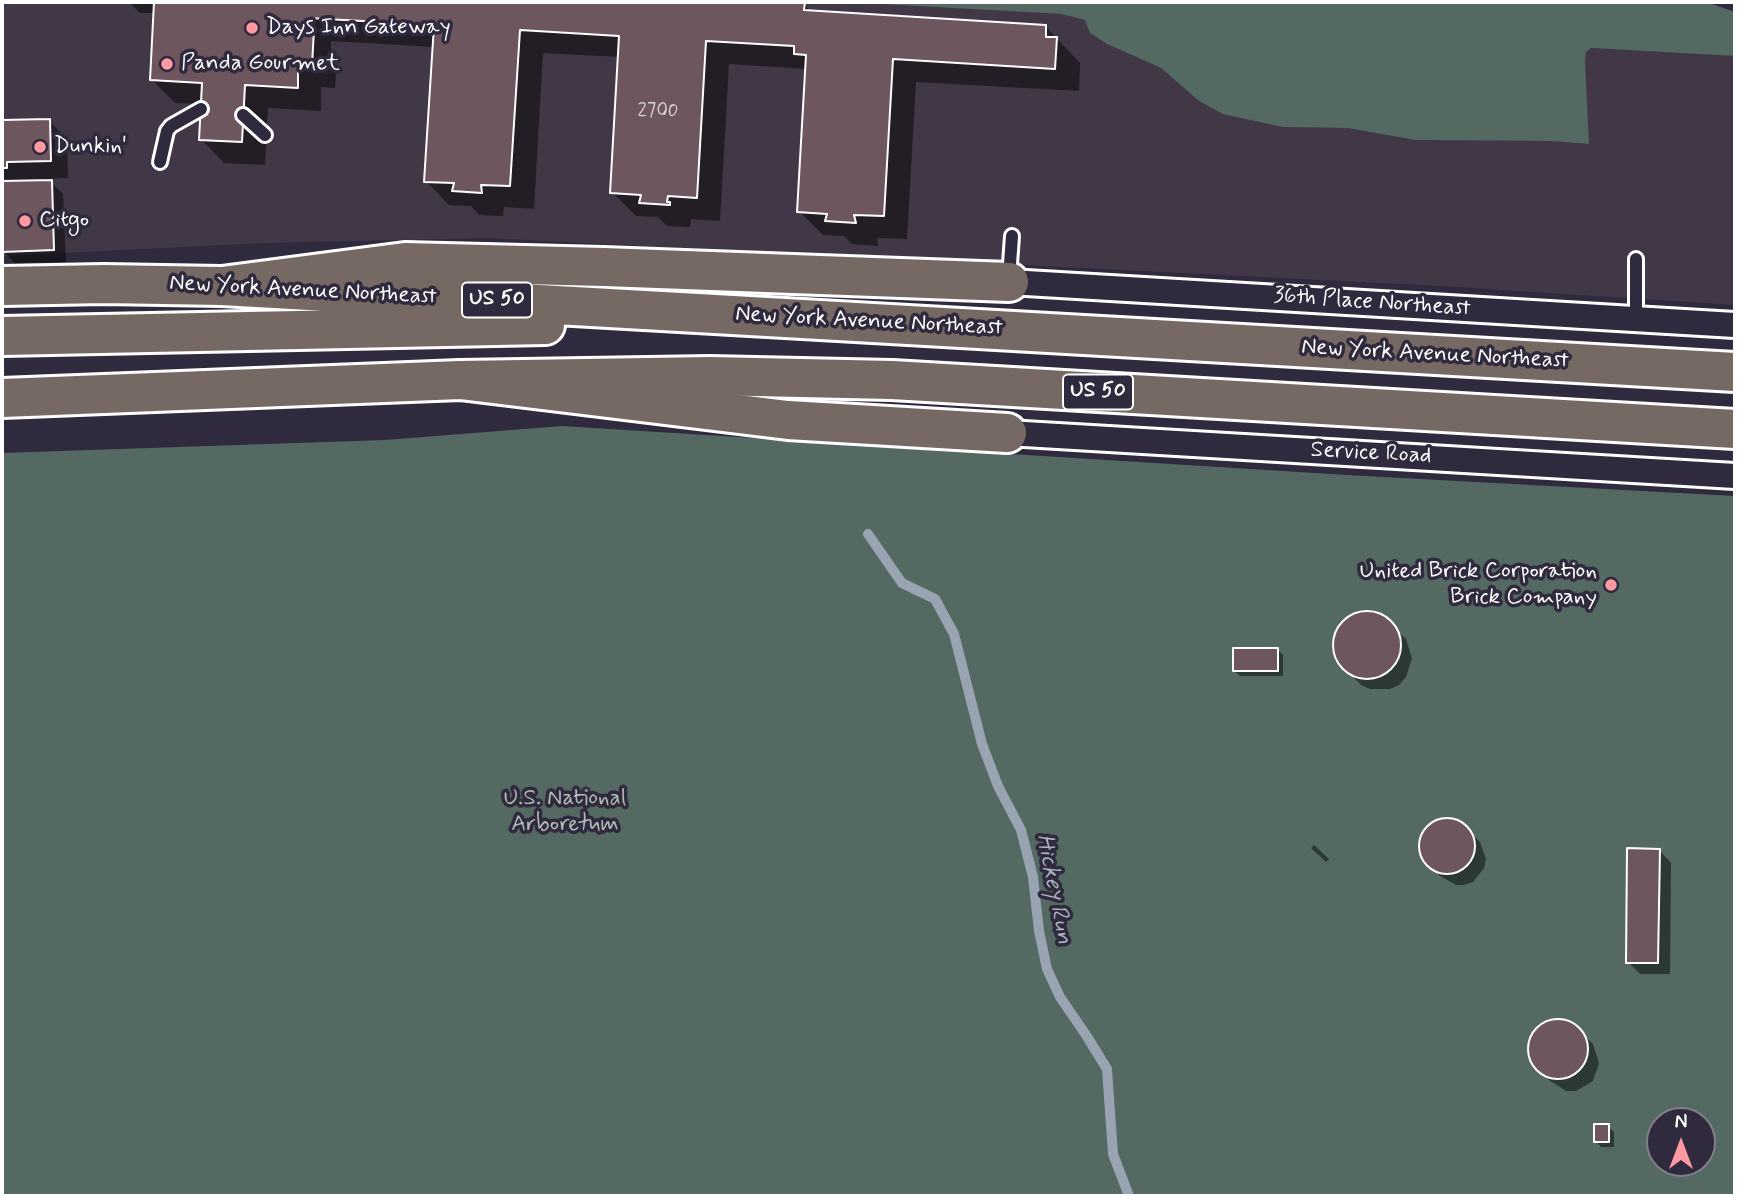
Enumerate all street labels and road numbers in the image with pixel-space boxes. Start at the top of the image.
street label: New York Avenue Northeast [169,270,437,312]
road number: US 50 [462,282,532,318]
street label: 36th Place Northeast [1273,282,1471,324]
street label: New York Avenue Northeast [735,301,1003,343]
street label: New York Avenue Northeast [1301,334,1569,376]
road number: US 50 [1063,374,1133,410]
street label: Service Road [1310,437,1432,471]

